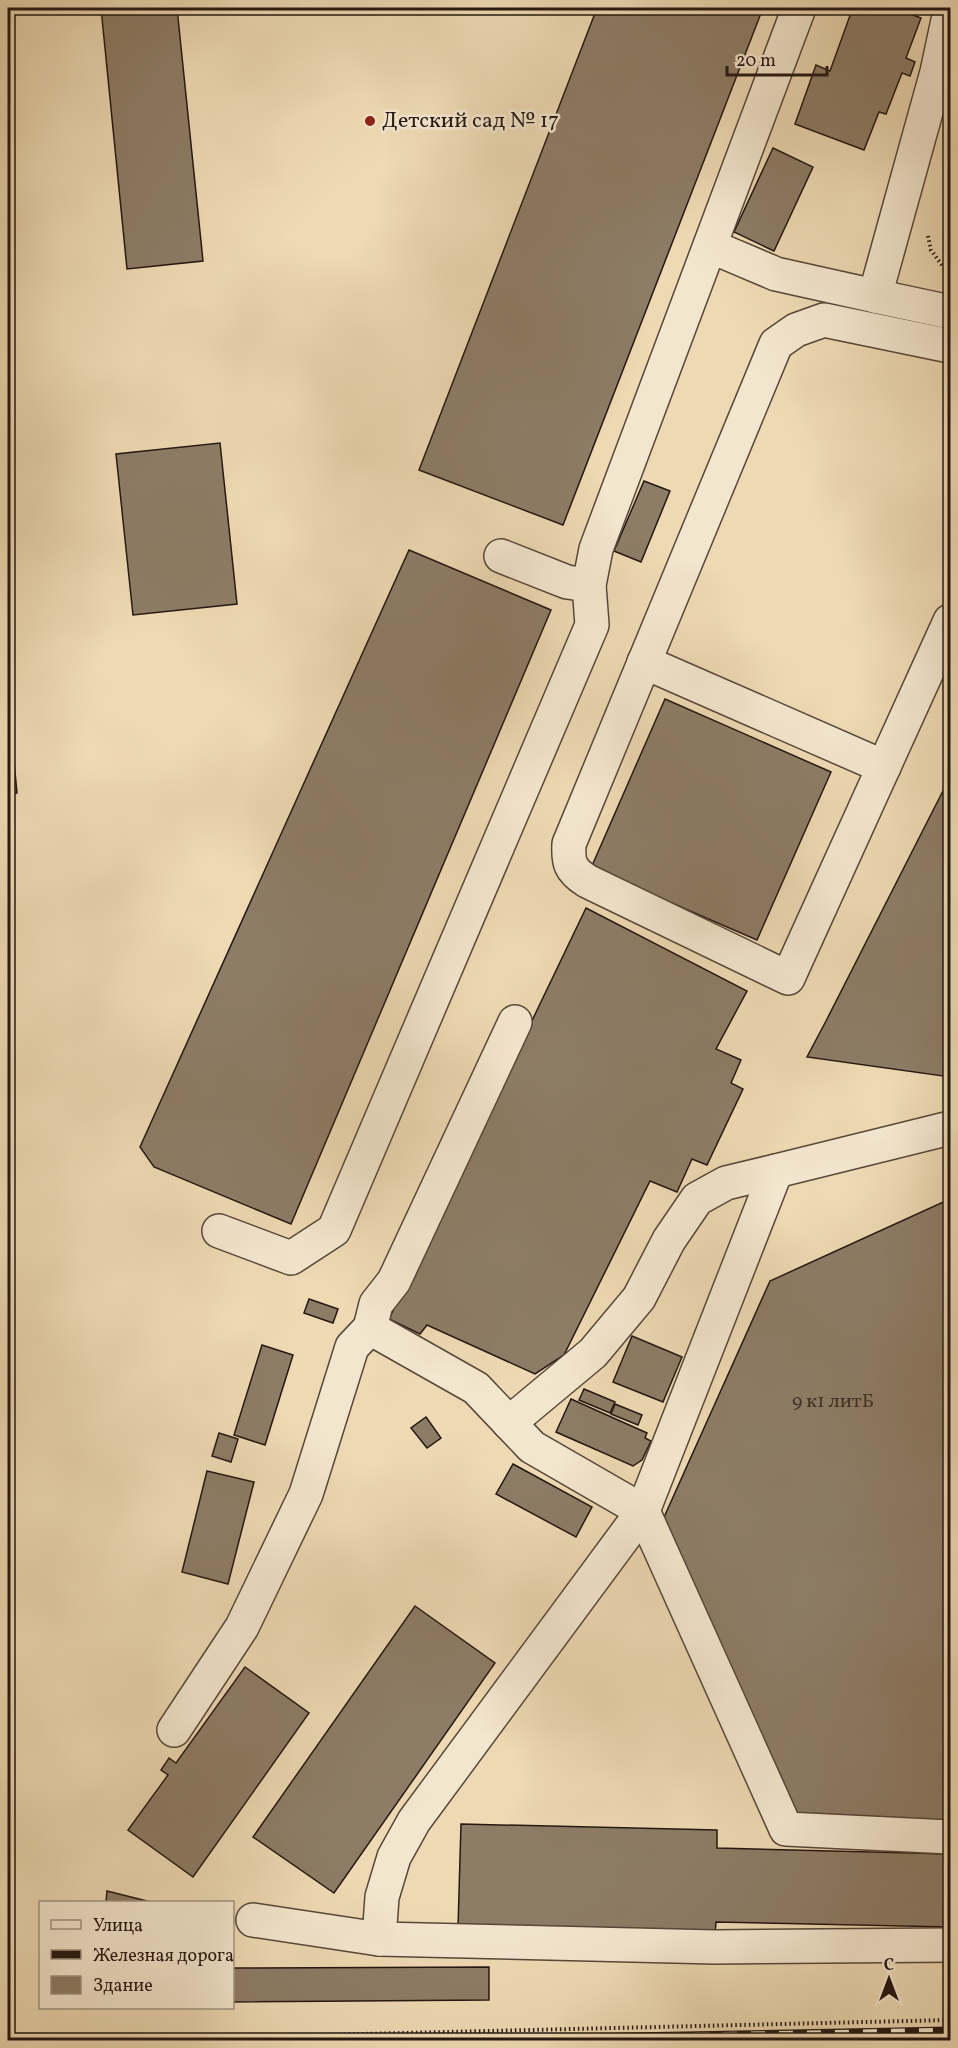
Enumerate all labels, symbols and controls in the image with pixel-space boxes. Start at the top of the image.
scale bar [727,39,828,77]
text: 20 m [736,49,776,74]
place label: Детский сад № 17 [382,106,559,137]
marker: Детский сад № 17 [363,114,377,128]
house number: 9 к1 литБ [792,1388,874,1416]
legend [39,1901,234,2009]
text: Улица [93,1914,143,1939]
text: Железная дорога [93,1944,234,1969]
north arrow [859,1949,919,2009]
text: С [884,1955,894,1977]
text: Здание [93,1974,153,1999]

